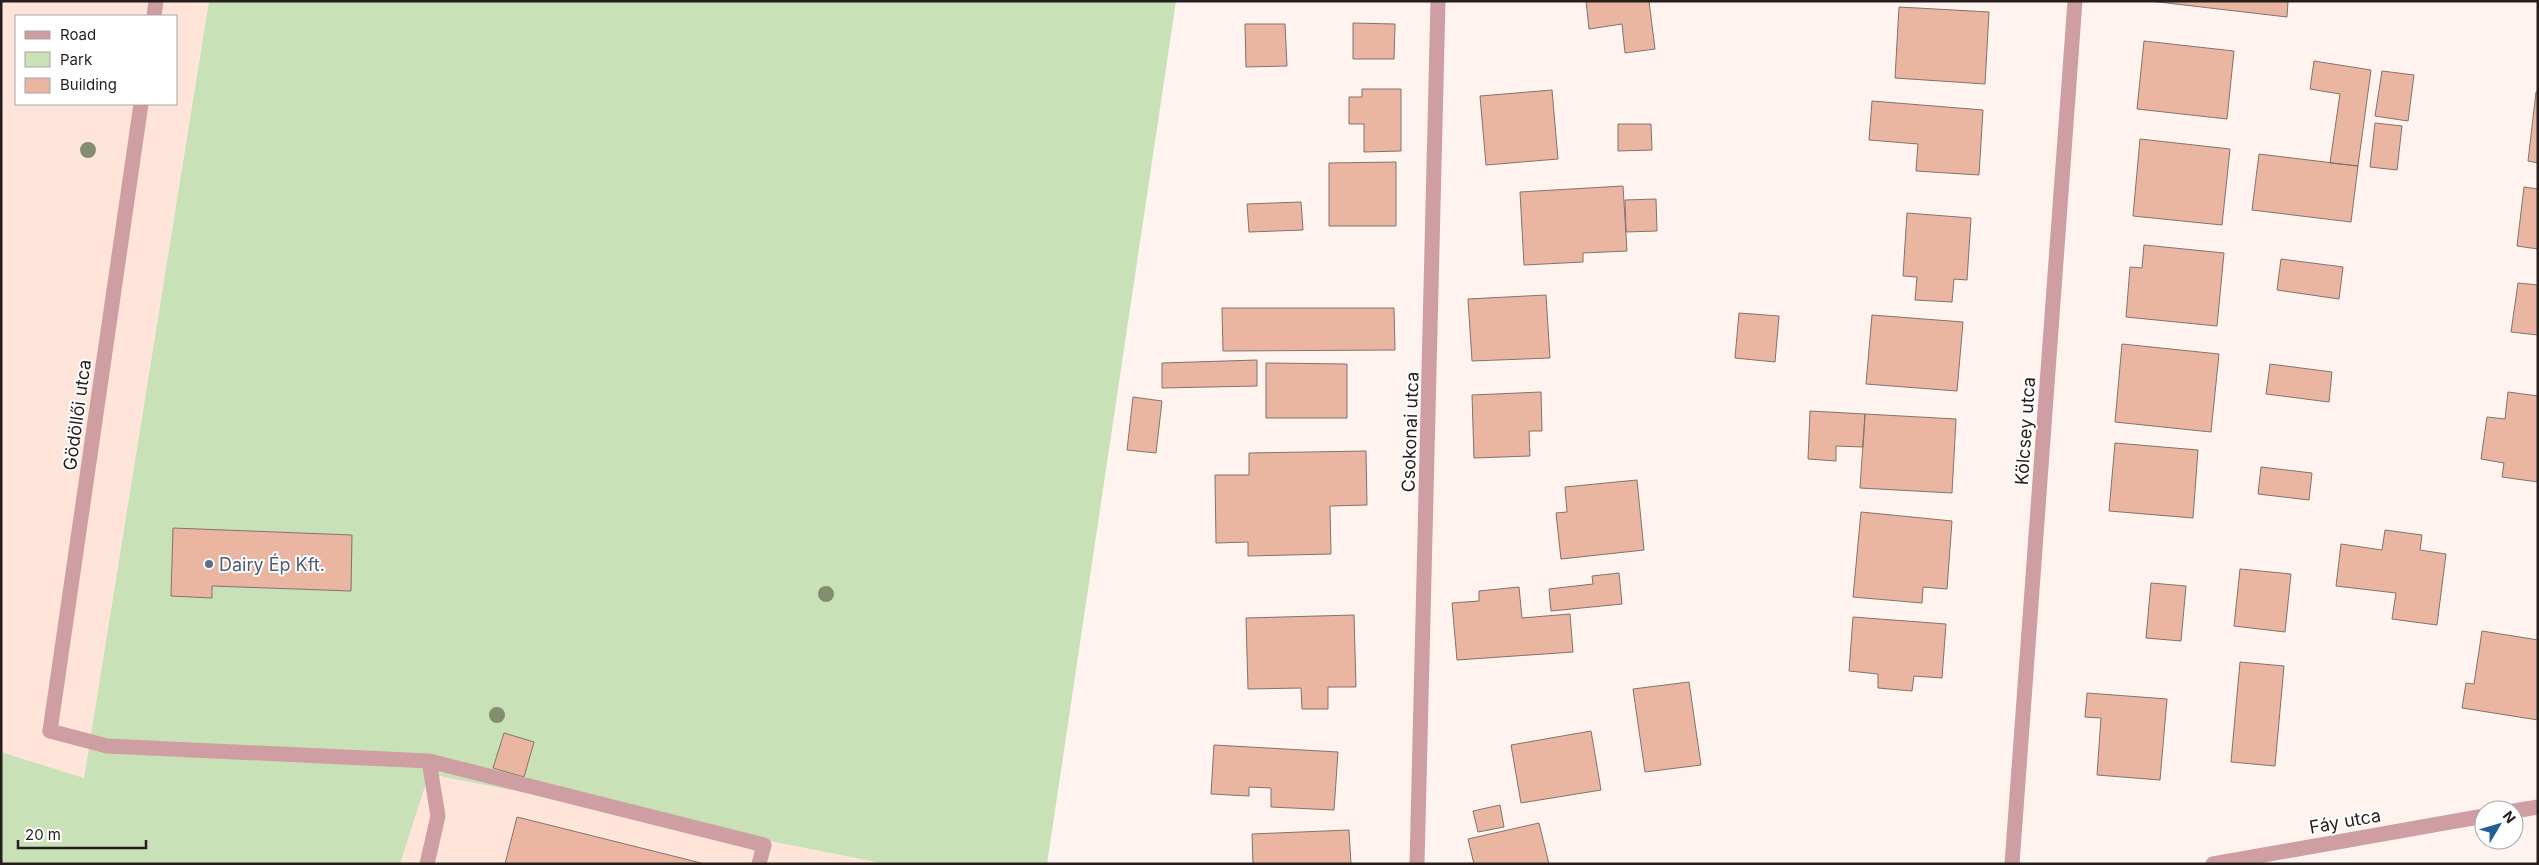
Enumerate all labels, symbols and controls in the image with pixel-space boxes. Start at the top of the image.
legend [15,15,178,105]
text: Road [60,25,96,44]
text: Park [60,50,93,69]
text: Building [60,75,117,94]
street label: Gödöllői utca [59,358,95,472]
street label: Csokonai utca [1397,371,1423,493]
street label: Kölcsey utca [2011,376,2039,486]
place label: Dairy Ép Kft. [219,553,325,575]
marker: Dairy Ép Kft. [203,558,215,570]
north arrow [2474,800,2524,850]
street label: Fáy utca [2308,804,2382,838]
text: N [2500,807,2520,826]
scale bar [18,818,145,850]
text: 20 m [25,825,61,844]

